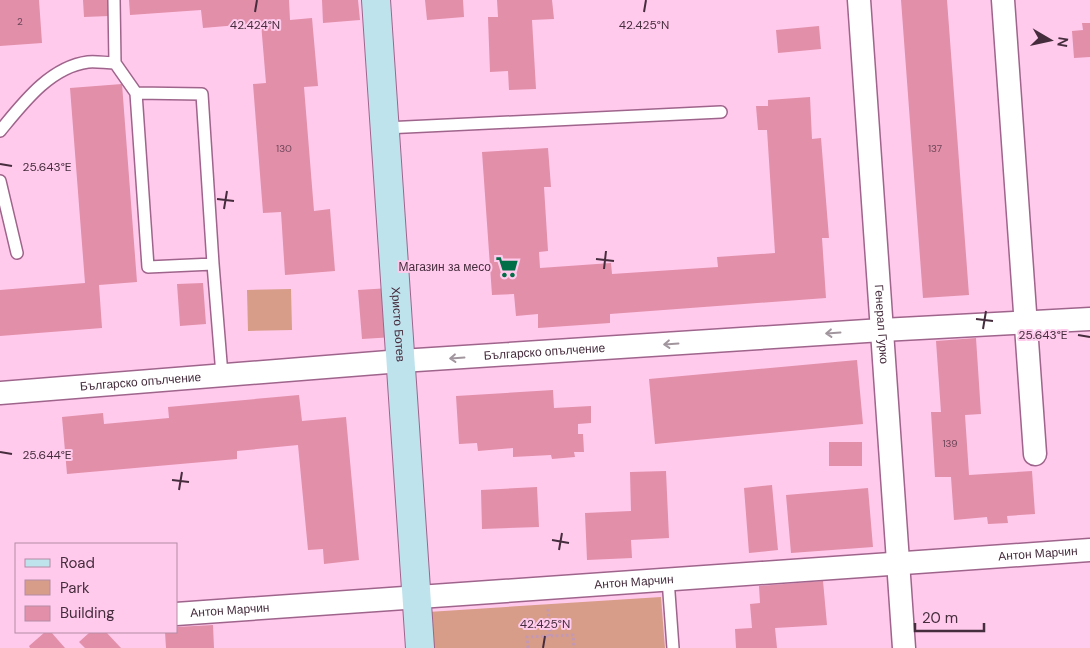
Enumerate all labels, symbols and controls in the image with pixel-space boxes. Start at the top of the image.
house number: 2 [17,15,23,28]
north arrow [1025,15,1075,65]
text: 42.424°N [230,17,280,33]
text: 42.425°N [619,17,669,33]
text: N [1053,36,1073,48]
house number: 130 [276,142,292,155]
house number: 137 [928,142,942,155]
text: 25.643°E [22,159,72,175]
supermarket icon: Магазин за месо [494,254,520,280]
place label: Магазин за месо [398,259,491,275]
street label: Генерал Гурко [871,284,892,365]
street label: Христо Ботев [387,286,409,362]
text: 25.643°E [1018,327,1068,343]
one-way arrow [826,329,842,338]
one-way arrow [664,339,680,348]
street label: Българско опълчение [483,340,606,364]
one-way arrow [449,353,465,362]
street label: Българско опълчение [79,369,202,395]
house number: 139 [942,437,958,450]
text: 25.644°E [22,447,72,463]
legend [15,543,178,633]
street label: Антон Марчин [998,543,1078,564]
text: Road [60,553,95,573]
street label: Антон Марчин [594,571,674,593]
text: Park [60,578,90,598]
street label: Антон Марчин [190,599,270,621]
scale bar [915,600,984,632]
text: Building [60,603,115,623]
text: 20 m [922,608,958,628]
text: 42.425°N [520,616,570,632]

